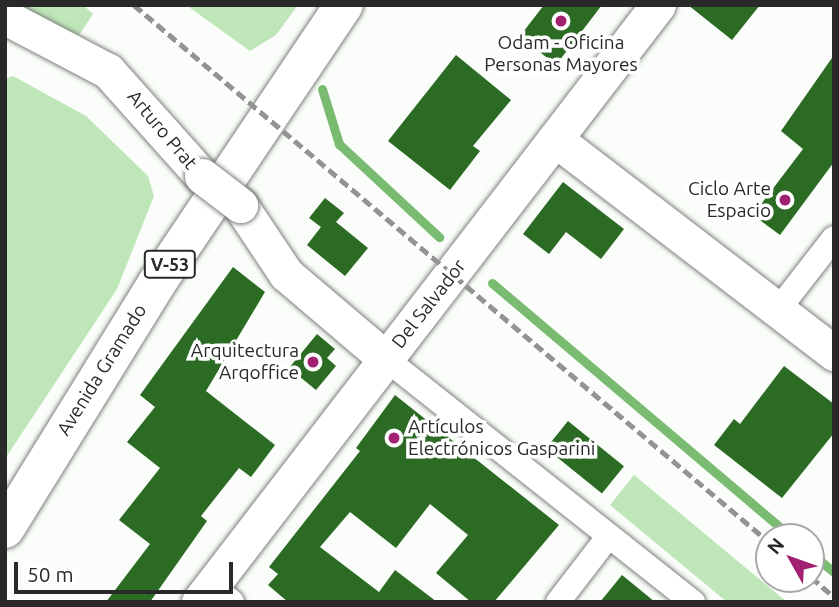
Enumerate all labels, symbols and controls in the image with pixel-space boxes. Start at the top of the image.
marker: Odam - Oficina Personas Mayores [553,13,569,29]
place label: Odam - Oficina Personas Mayores [484,32,638,76]
street label: Arturo Prat [122,86,202,174]
place label: Ciclo Arte Espacio [688,178,771,222]
marker: Ciclo Arte Espacio [777,192,793,208]
road number: V-53 [144,250,196,278]
street label: Del Salvador [387,255,471,353]
street label: Avenida Gramado [52,300,152,440]
place label: Arquitectura Arqoffice [191,340,299,384]
marker: Arquitectura Arqoffice [305,354,321,370]
place label: Artículos Electrónicos Gasparini [408,416,595,460]
marker: Artículos Electrónicos Gasparini [386,430,402,446]
north arrow [755,523,825,593]
text: N [762,533,788,558]
scale bar [18,548,236,592]
text: 50 m [27,562,74,586]

